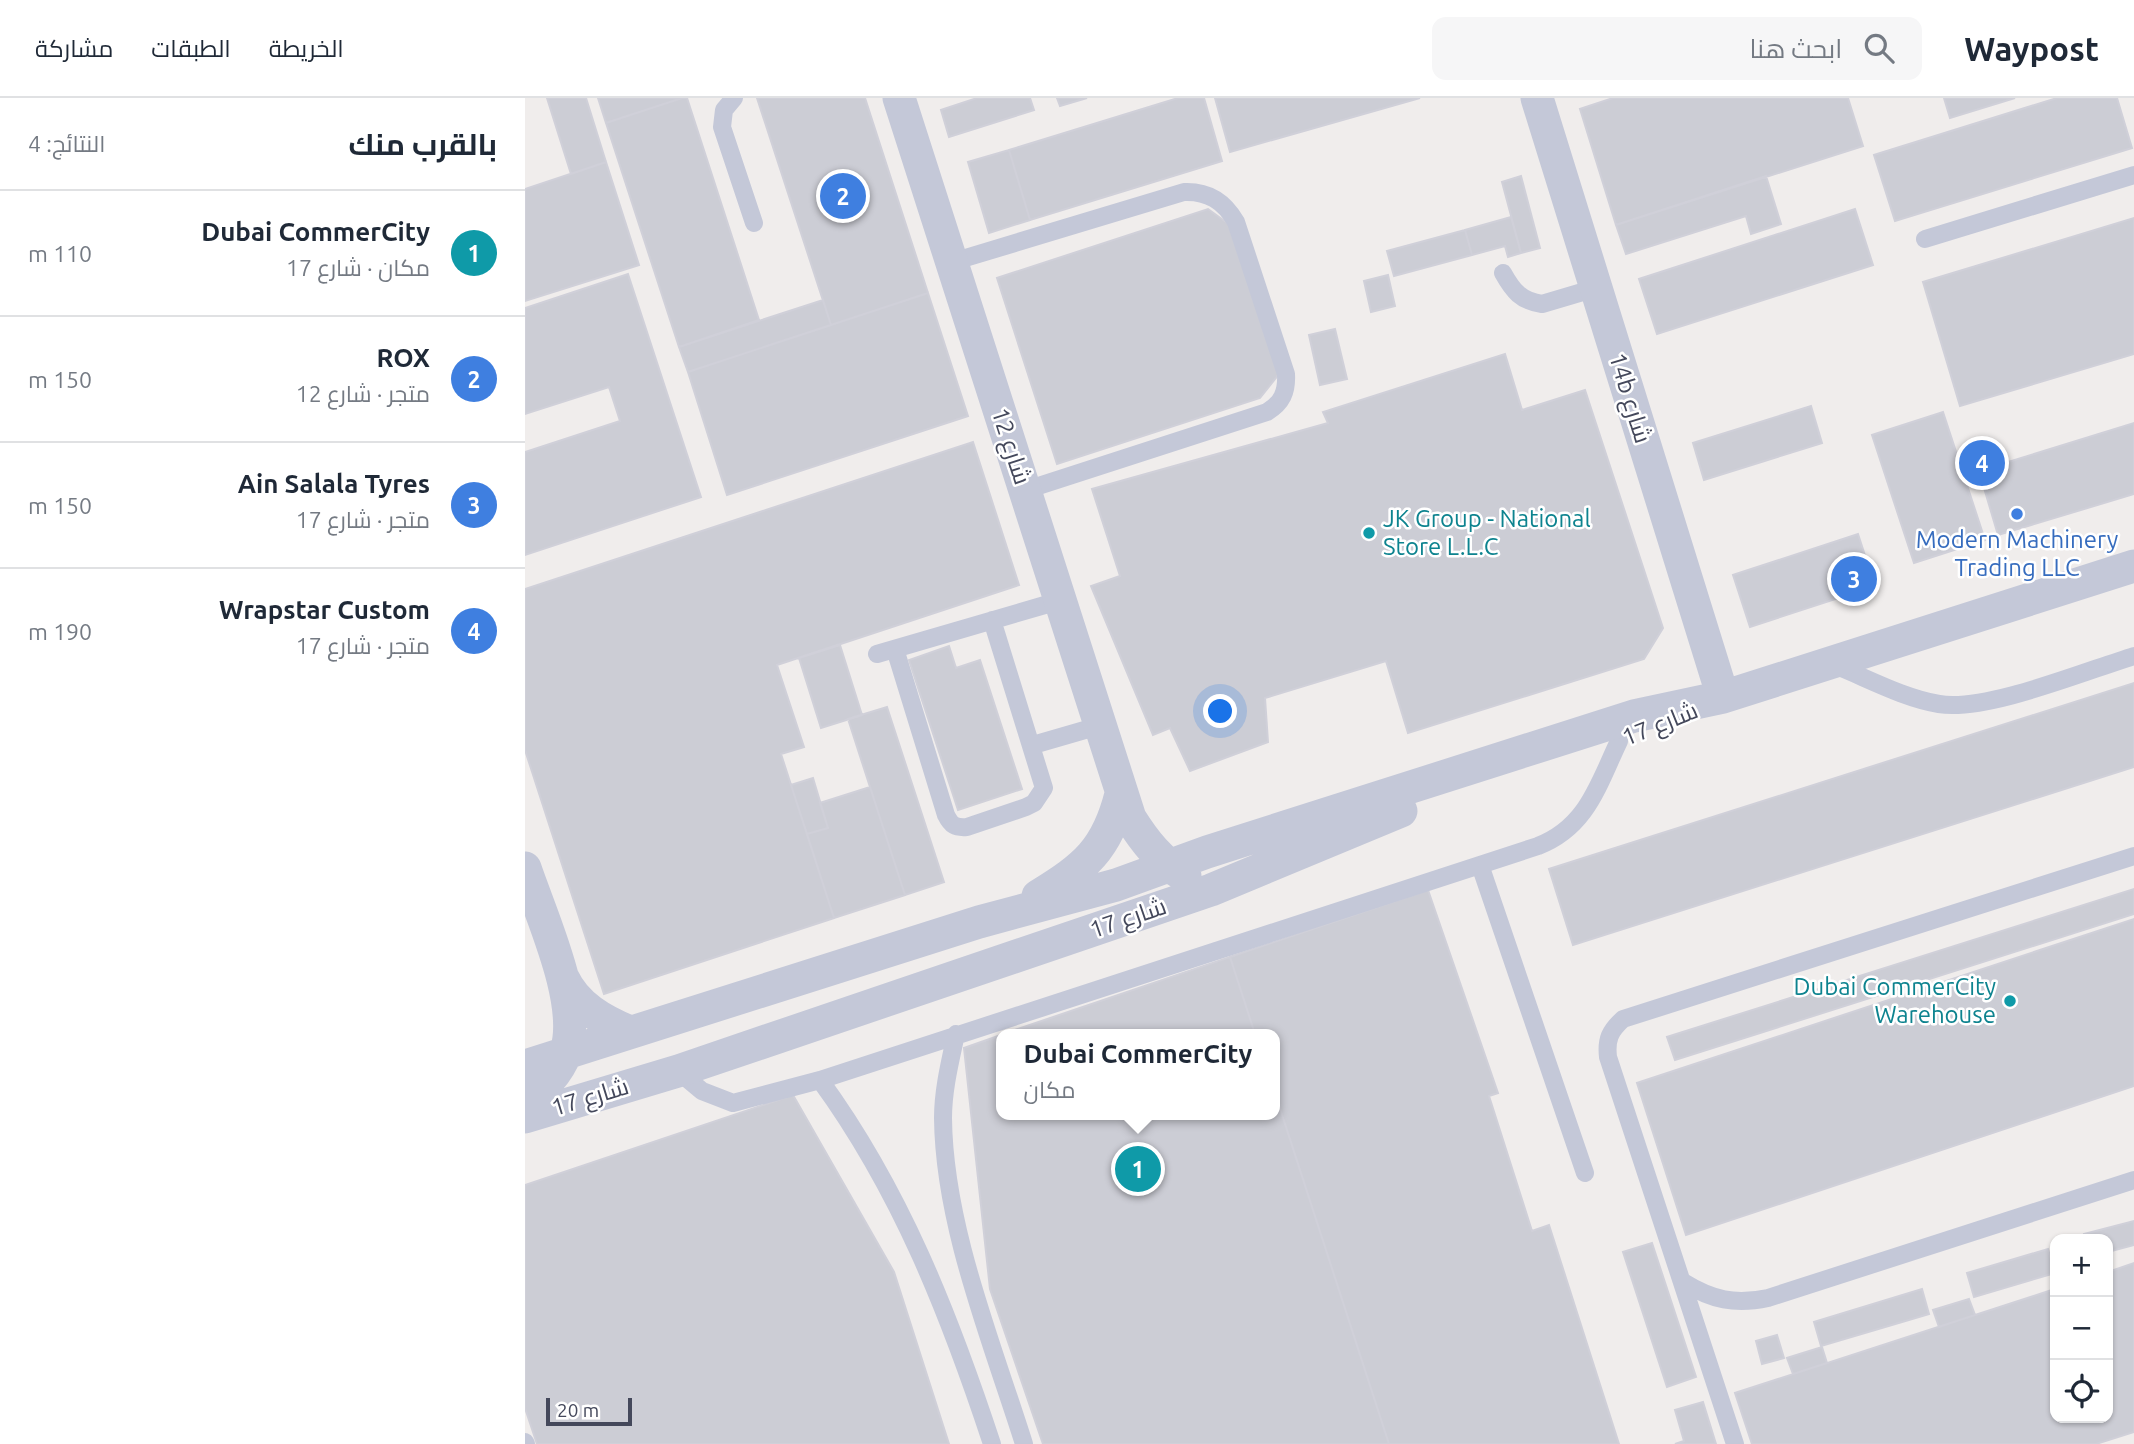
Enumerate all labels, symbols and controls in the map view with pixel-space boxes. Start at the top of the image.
search box [1432,17,1922,80]
icon: search [1860,29,1898,67]
text: Waypost [1964,30,2099,67]
text: ابحث هنا [1749,34,1842,63]
text: مشاركة [35,35,113,62]
text: الطبقات [151,35,231,62]
text: الخريطة [269,35,344,62]
text: بالقرب منك [348,127,497,161]
text: النتائج: 4 [28,131,105,156]
pin: 2 [820,170,866,222]
text: Dubai CommerCity [201,217,430,246]
text: 110 m [28,241,92,266]
text: 1 [468,241,481,266]
text: مكان · شارع 17 [286,255,430,280]
text: ROX [377,343,430,372]
street label: 14b شارع [1601,349,1657,447]
text: 150 m [28,367,92,392]
text: 2 [468,367,481,392]
text: متجر · شارع 12 [296,381,430,406]
street label: شارع 12 [984,404,1037,489]
pin: 4 [1959,437,2005,489]
text: Ain Salala Tyres [238,469,430,498]
text: 150 m [28,493,92,518]
text: 3 [468,493,481,518]
place label: JK Group - National Store L.L.C [1383,505,1591,560]
marker: Modern Machinery Trading LLC [2009,506,2025,522]
text: متجر · شارع 17 [296,507,430,532]
marker: JK Group - National Store L.L.C [1361,525,1377,541]
place label: Modern Machinery Trading LLC [1916,526,2119,581]
pin: 3 [1831,553,1877,605]
text: Wrapstar Custom [219,595,430,624]
text: 190 m [28,619,92,644]
text: 4 [468,619,481,644]
text: متجر · شارع 17 [296,633,430,658]
your location [1203,694,1237,728]
street label: شارع 17 [1618,696,1703,754]
street label: شارع 17 [1086,892,1171,946]
place label: Dubai CommerCity Warehouse [1794,973,1996,1028]
marker: Dubai CommerCity Warehouse [2002,993,2018,1009]
popup [996,1029,1280,1120]
text: Dubai CommerCity [1024,1039,1252,1068]
street label: شارع 17 [548,1072,632,1124]
text: مكان [1024,1077,1076,1102]
pin: 1 [1115,1143,1161,1195]
map controls [2050,1234,2113,1423]
button: + [2050,1234,2113,1297]
button: − [2050,1297,2113,1360]
button: locate [2050,1360,2113,1423]
scale bar [546,1395,632,1427]
text: 20 m [557,1399,599,1421]

